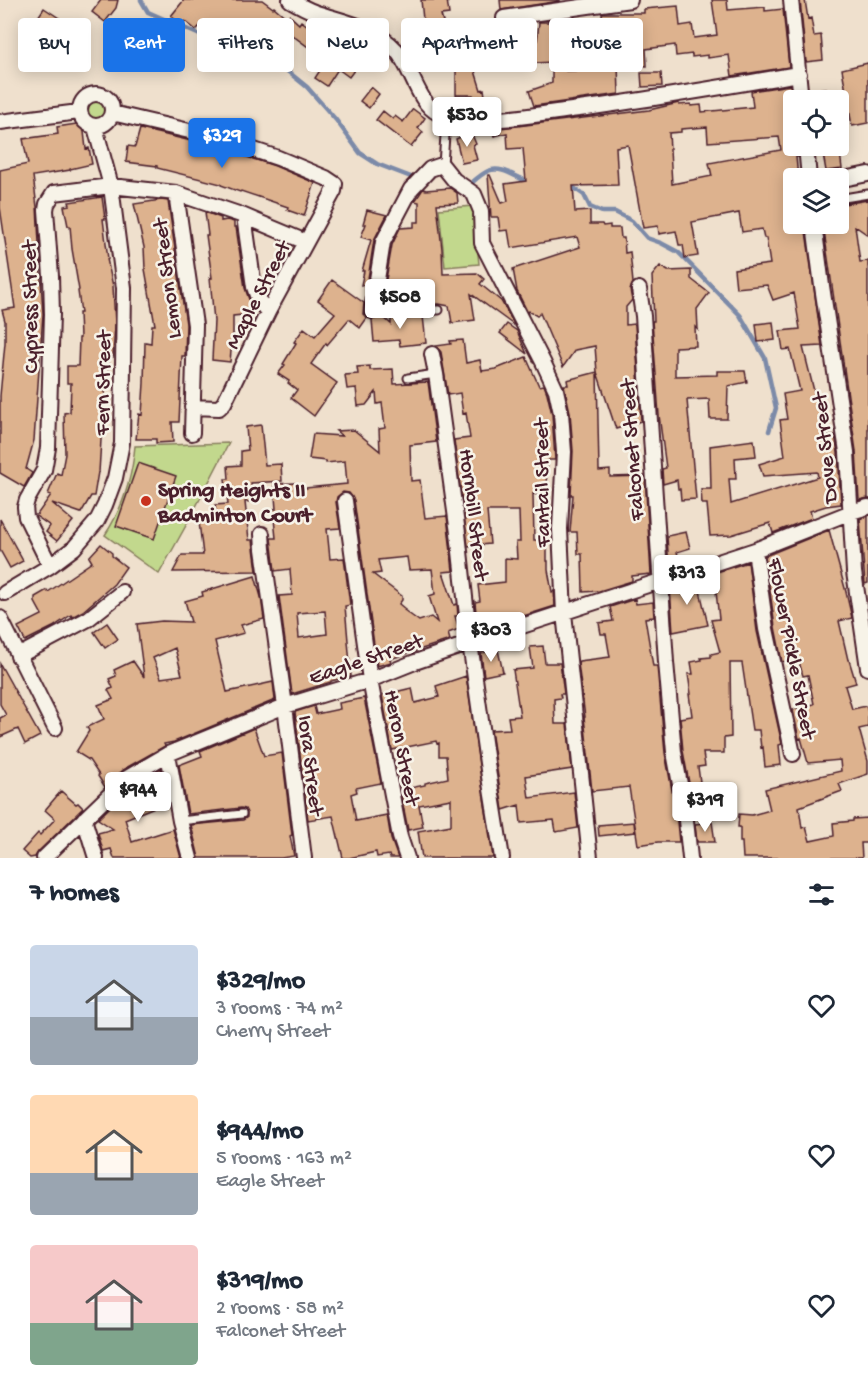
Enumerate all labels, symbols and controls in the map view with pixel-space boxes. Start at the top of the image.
chip: Buy [18,18,91,72]
chip: Rent [103,18,185,72]
chip: Filters [197,18,294,72]
chip: New [306,18,389,72]
chip: Apartment [401,18,537,72]
chip: House [549,18,643,72]
map controls [783,90,849,234]
button: locate [783,90,849,156]
pin: $530 [431,97,503,148]
text: $530 [446,105,488,128]
pin: $329 [186,118,258,169]
text: $329 [202,126,242,149]
button: layers [783,168,849,234]
street label: Lemon Street [148,215,189,340]
street label: Maple Street [221,235,299,354]
street label: Cypress Street [18,238,46,374]
pin: $508 [364,279,436,330]
text: $508 [379,287,421,310]
street label: Fern Street [91,328,119,437]
street label: Falconet Street [616,376,652,522]
street label: Dove Street [808,389,846,506]
street label: Fantail Street [530,416,558,548]
street label: Hornbill Street [451,447,493,584]
place label: Spring Heights II Badminton Court [157,479,314,530]
marker: Spring Heights II Badminton Court [139,494,153,508]
pin: $313 [651,555,723,606]
street label: Flower Pickle Street [760,555,821,743]
text: $313 [668,563,706,586]
pin: $303 [455,612,527,663]
text: $303 [470,620,512,643]
street label: Eagle Street [306,629,428,692]
street label: Heron Street [376,688,424,810]
street label: Iora Street [290,714,328,819]
pin: $944 [102,772,174,823]
text: $944 [119,780,157,803]
pin: $319 [669,782,741,833]
text: $319 [686,790,724,813]
icon: filters [805,878,838,911]
text: 7 homes [30,879,119,910]
text: $329/mo [216,967,305,998]
icon: home [78,969,150,1041]
icon: heart [805,989,838,1022]
text: 3 rooms · 74 m² [216,998,343,1021]
text: Cherry Street [216,1021,330,1044]
text: $944/mo [216,1117,304,1148]
icon: home [78,1119,150,1191]
icon: heart [805,1139,838,1172]
text: 5 rooms · 163 m² [216,1148,352,1171]
text: Eagle Street [216,1171,324,1194]
text: $319/mo [216,1267,303,1298]
icon: home [78,1269,150,1341]
icon: heart [805,1289,838,1322]
text: 2 rooms · 58 m² [216,1298,344,1321]
text: Falconet Street [216,1321,345,1344]

